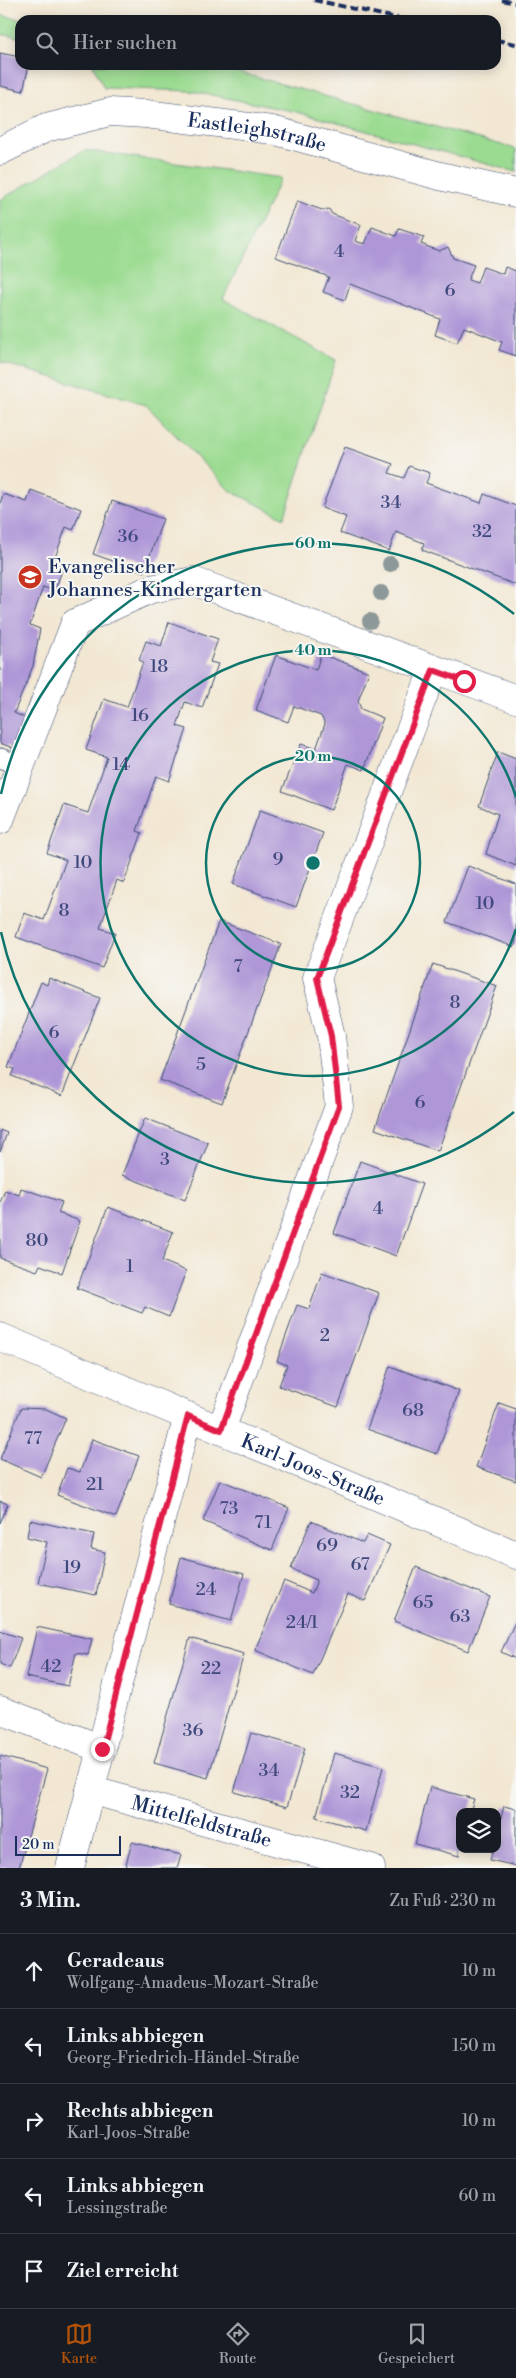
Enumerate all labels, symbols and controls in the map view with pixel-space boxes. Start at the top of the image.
search box [15,15,501,70]
icon: search [33,29,61,57]
text: Hier suchen [73,31,177,55]
street label: Eastleighstraße [186,108,329,158]
house number: 4 [334,240,345,263]
house number: 6 [445,279,456,302]
house number: 34 [381,491,402,514]
house number: 32 [472,520,492,543]
house number: 36 [118,525,139,548]
text: 60 m [295,534,332,553]
place label: Evangelischer Johannes-Kindergarten [47,555,262,603]
school or university icon: Evangelischer Johannes-Kindergarten [17,564,43,590]
text: 40 m [294,641,332,660]
house number: 18 [150,655,168,678]
route start [453,670,476,693]
house number: 16 [131,704,149,727]
text: 20 m [295,747,332,766]
house number: 14 [112,753,130,776]
house number: 9 [273,848,284,871]
house number: 10 [73,851,93,874]
centre of rings [304,854,322,872]
house number: 10 [475,892,495,915]
house number: 8 [58,899,70,922]
house number: 7 [233,955,243,978]
house number: 8 [449,991,461,1014]
house number: 6 [49,1021,60,1044]
house number: 5 [196,1053,206,1076]
house number: 6 [415,1091,426,1114]
house number: 3 [160,1148,170,1171]
house number: 4 [373,1197,384,1220]
house number: 80 [26,1229,49,1252]
house number: 1 [126,1255,134,1278]
house number: 2 [320,1324,330,1347]
house number: 68 [402,1399,424,1422]
house number: 77 [24,1427,42,1450]
street label: Karl-Joos-Straße [237,1429,388,1512]
house number: 21 [86,1473,104,1496]
house number: 73 [220,1497,238,1520]
house number: 71 [254,1511,272,1534]
house number: 69 [316,1534,338,1557]
house number: 67 [350,1553,370,1576]
house number: 19 [63,1556,81,1579]
house number: 24 [195,1578,217,1601]
house number: 65 [413,1591,433,1614]
house number: 63 [450,1605,470,1628]
house number: 24/1 [286,1611,318,1634]
house number: 42 [41,1655,61,1678]
house number: 22 [201,1657,221,1680]
house number: 36 [183,1719,204,1742]
route end [91,1738,114,1761]
house number: 34 [259,1759,280,1782]
house number: 32 [340,1781,360,1804]
street label: Mittelfeldstraße [128,1791,274,1854]
map controls [456,1808,501,1853]
button: layers [456,1808,501,1853]
scale bar [15,1833,121,1856]
text: 20 m [22,1836,54,1854]
text: 3 Min. [20,1888,81,1914]
text: Zu Fuß · 230 m [390,1891,496,1911]
text: Geradeaus [67,1949,164,1973]
icon: ahead [20,1957,48,1985]
text: 10 m [462,1961,496,1981]
text: Wolfgang-Amadeus-Mozart-Straße [67,1973,319,1993]
text: Links abbiegen [67,2024,204,2048]
icon: left [20,2032,48,2060]
text: 150 m [452,2036,496,2056]
text: Georg-Friedrich-Händel-Straße [67,2048,300,2068]
text: Rechts abbiegen [67,2099,213,2123]
icon: right [20,2107,48,2135]
text: 10 m [462,2111,496,2131]
text: Karl-Joos-Straße [67,2123,190,2143]
text: Links abbiegen [67,2174,204,2198]
icon: left [20,2182,48,2210]
text: 60 m [458,2186,496,2206]
text: Lessingstraße [67,2198,168,2218]
icon: arrive [20,2257,48,2285]
text: Ziel erreicht [67,2259,178,2283]
tab: Karte [61,2320,97,2368]
tab: Route [219,2320,256,2368]
tab: Gespeichert [378,2320,455,2368]

